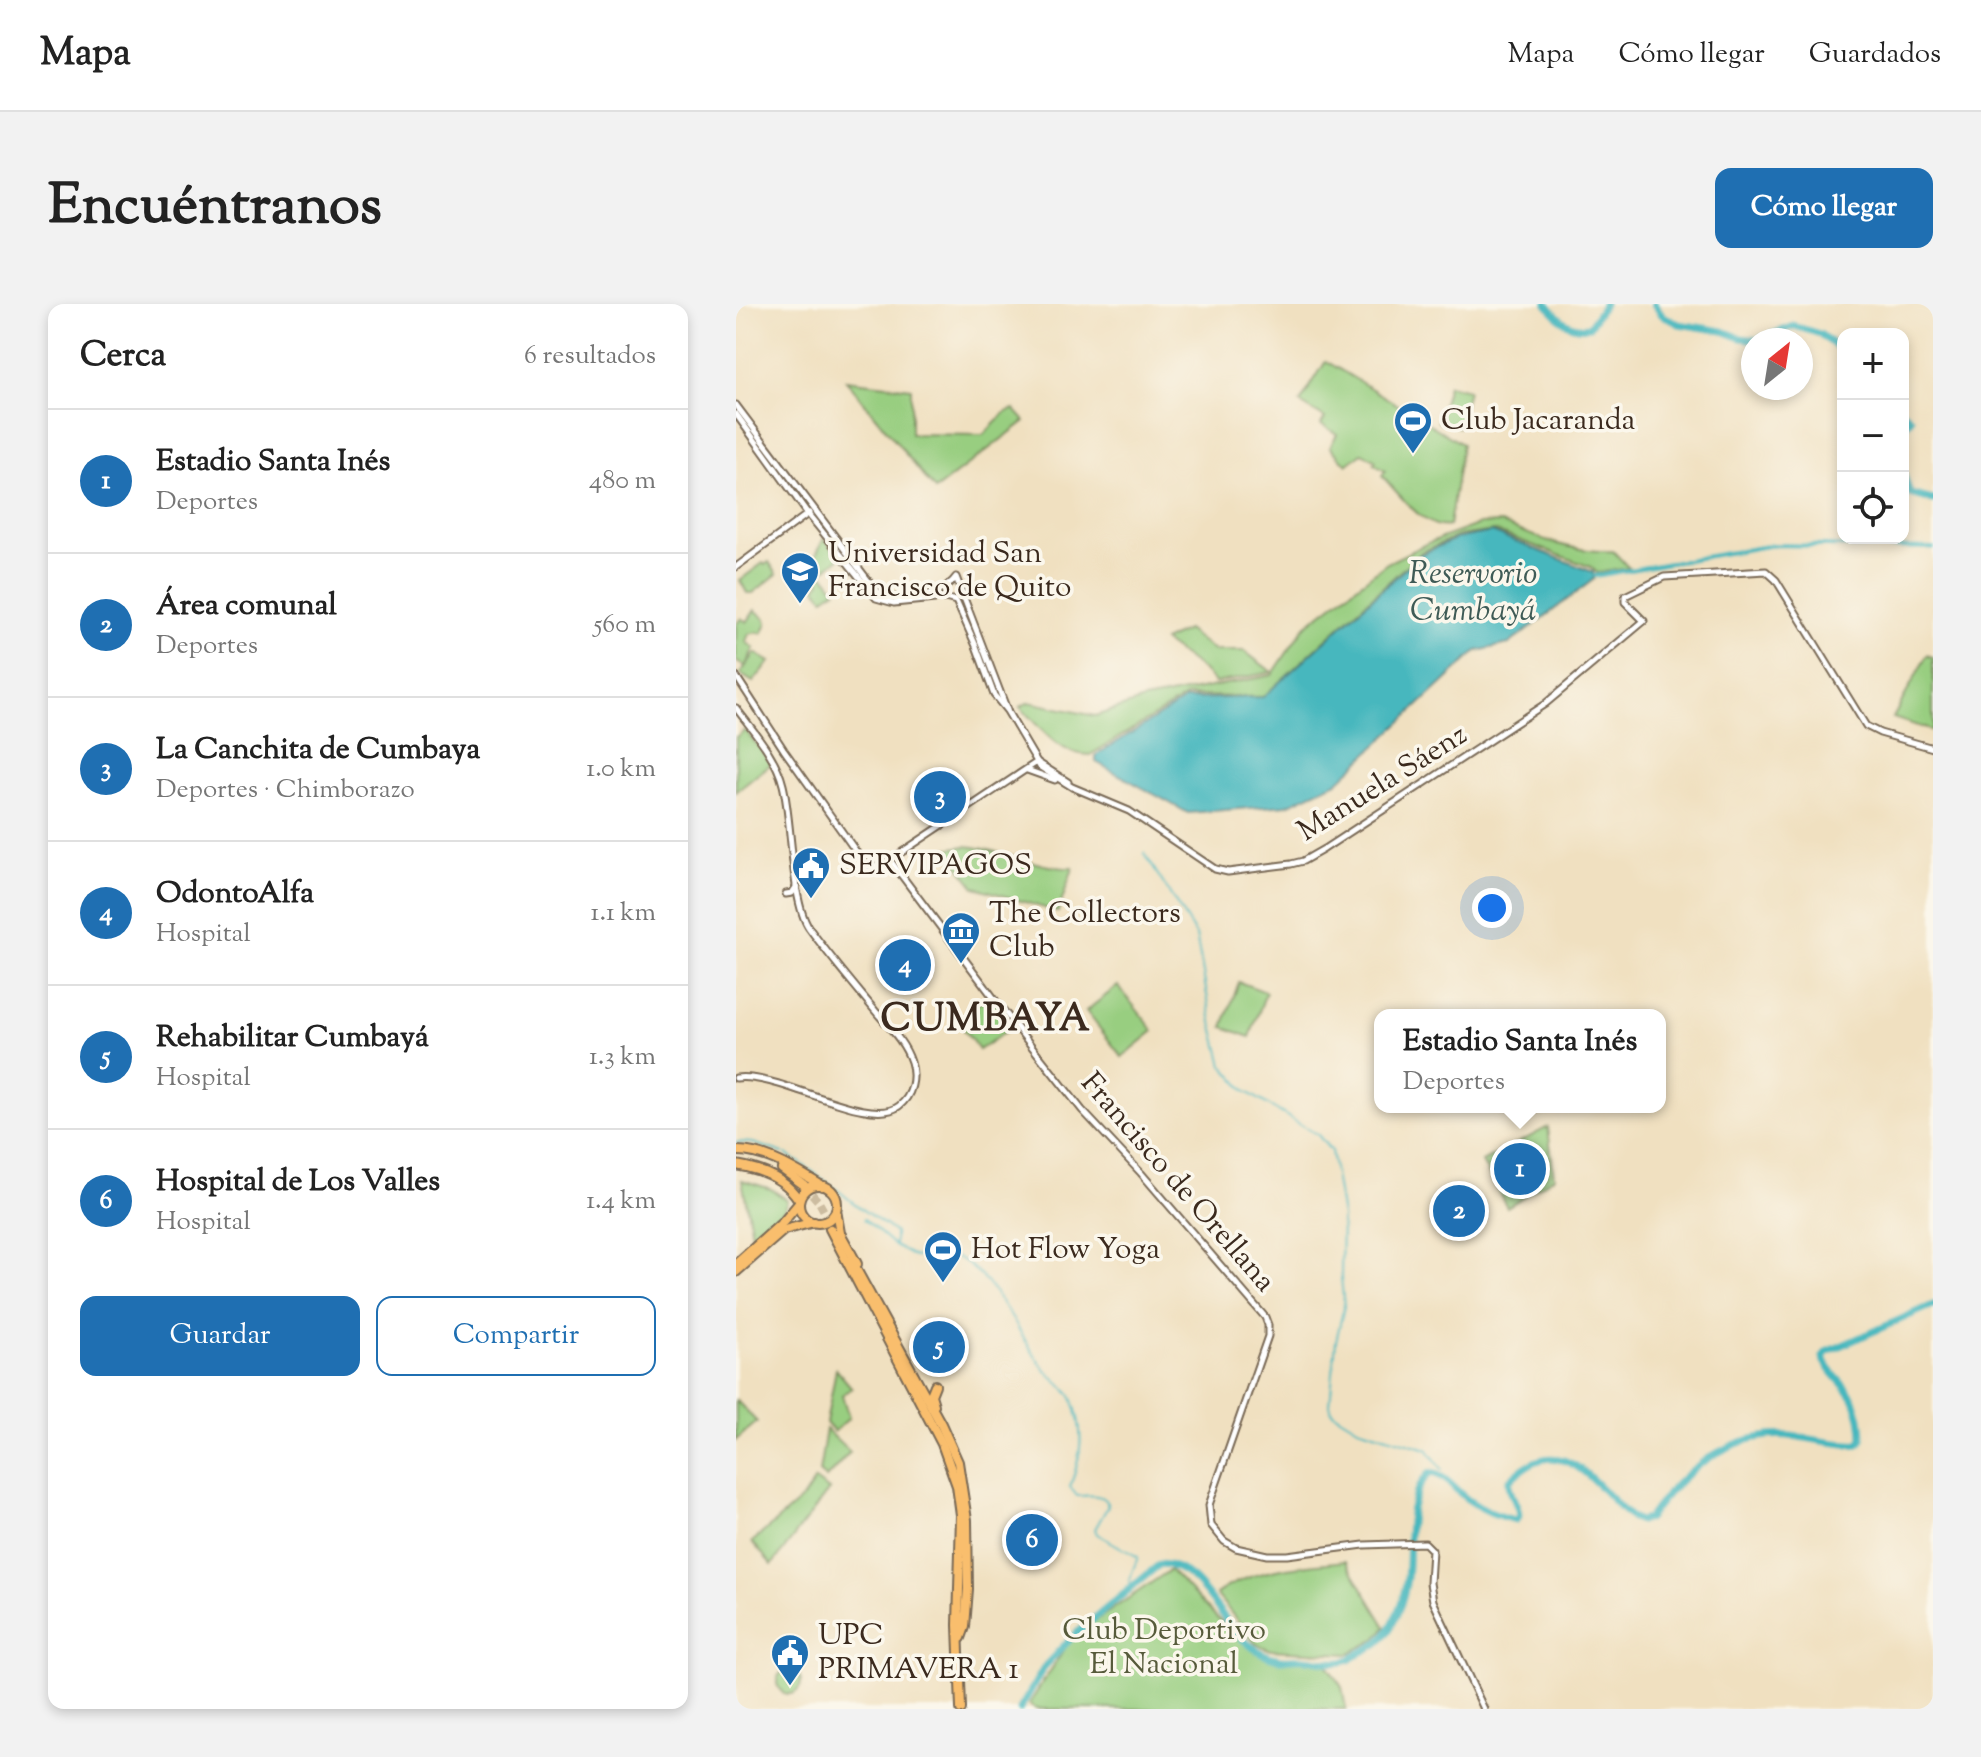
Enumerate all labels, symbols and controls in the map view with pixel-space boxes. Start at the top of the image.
text: Mapa [40,28,131,82]
text: Mapa [1508,35,1574,75]
text: Cómo llegar [1618,35,1765,75]
text: Guardados [1809,35,1941,75]
text: Encuéntranos [48,168,382,249]
button: Cómo llegar [1715,168,1933,248]
north arrow [1741,328,1813,400]
map controls [1837,328,1909,544]
button: + [1837,328,1909,400]
text: Cerca [80,332,166,381]
text: 6 resultados [524,338,656,375]
sports icon: Club Jacaranda [1392,400,1434,455]
place label: Club Jacaranda [1441,400,1636,443]
button: − [1837,400,1909,472]
text: Estadio Santa Inés [156,441,390,484]
text: 1 [102,463,110,500]
text: 480 m [589,463,656,500]
button: locate [1837,472,1909,544]
text: Deportes [156,484,258,521]
place label: Universidad San Francisco de Quito [828,533,1071,610]
school or university icon: Universidad San Francisco de Quito [779,550,821,605]
water label: Reservorio Cumbayá [1409,552,1537,635]
text: Área comunal [156,585,337,628]
text: 2 [100,607,112,644]
text: 560 m [593,607,656,644]
text: Deportes [156,628,258,665]
street label: Manuela Sáenz [1290,715,1476,853]
text: La Canchita de Cumbaya [156,729,480,772]
text: 3 [101,751,111,788]
text: 1.0 km [586,751,656,788]
pin: 3 [914,767,966,827]
text: Deportes · Chimborazo [156,772,415,809]
public building icon: SERVIPAGOS [790,845,832,900]
place label: SERVIPAGOS [839,845,1032,888]
text: OdontoAlfa [156,873,314,916]
your location [1472,888,1512,928]
place label: The Collectors Club [989,893,1181,970]
text: 4 [99,895,113,932]
text: 1.1 km [591,895,656,932]
museum icon: The Collectors Club [940,910,982,965]
text: Hospital [156,916,251,953]
pin: 4 [879,935,931,995]
district label: CUMBAYA [880,994,1092,1048]
popup [1374,1009,1666,1113]
text: Rehabilitar Cumbayá [156,1017,429,1060]
text: Estadio Santa Inés [1403,1021,1637,1064]
text: 5 [102,1039,110,1076]
text: 1.3 km [589,1039,656,1076]
text: Hospital [156,1060,251,1097]
street label: Francisco de Orellana [1069,1064,1285,1302]
text: Deportes [1403,1064,1505,1101]
pin: 1 [1494,1139,1546,1199]
text: Hospital de Los Valles [156,1161,440,1204]
pin: 2 [1433,1181,1485,1241]
text: 6 [100,1183,112,1220]
text: 1.4 km [586,1183,656,1220]
text: Hospital [156,1204,251,1241]
sports icon: Hot Flow Yoga [922,1229,964,1284]
place label: Hot Flow Yoga [971,1229,1160,1272]
button: Guardar [80,1296,360,1376]
button: Compartir [376,1296,656,1376]
pin: 5 [913,1317,965,1377]
pin: 6 [1006,1510,1058,1570]
park label: Club Deportivo El Nacional [1062,1610,1266,1687]
place label: UPC PRIMAVERA 1 [818,1615,1019,1692]
public building icon: UPC PRIMAVERA 1 [769,1632,811,1687]

